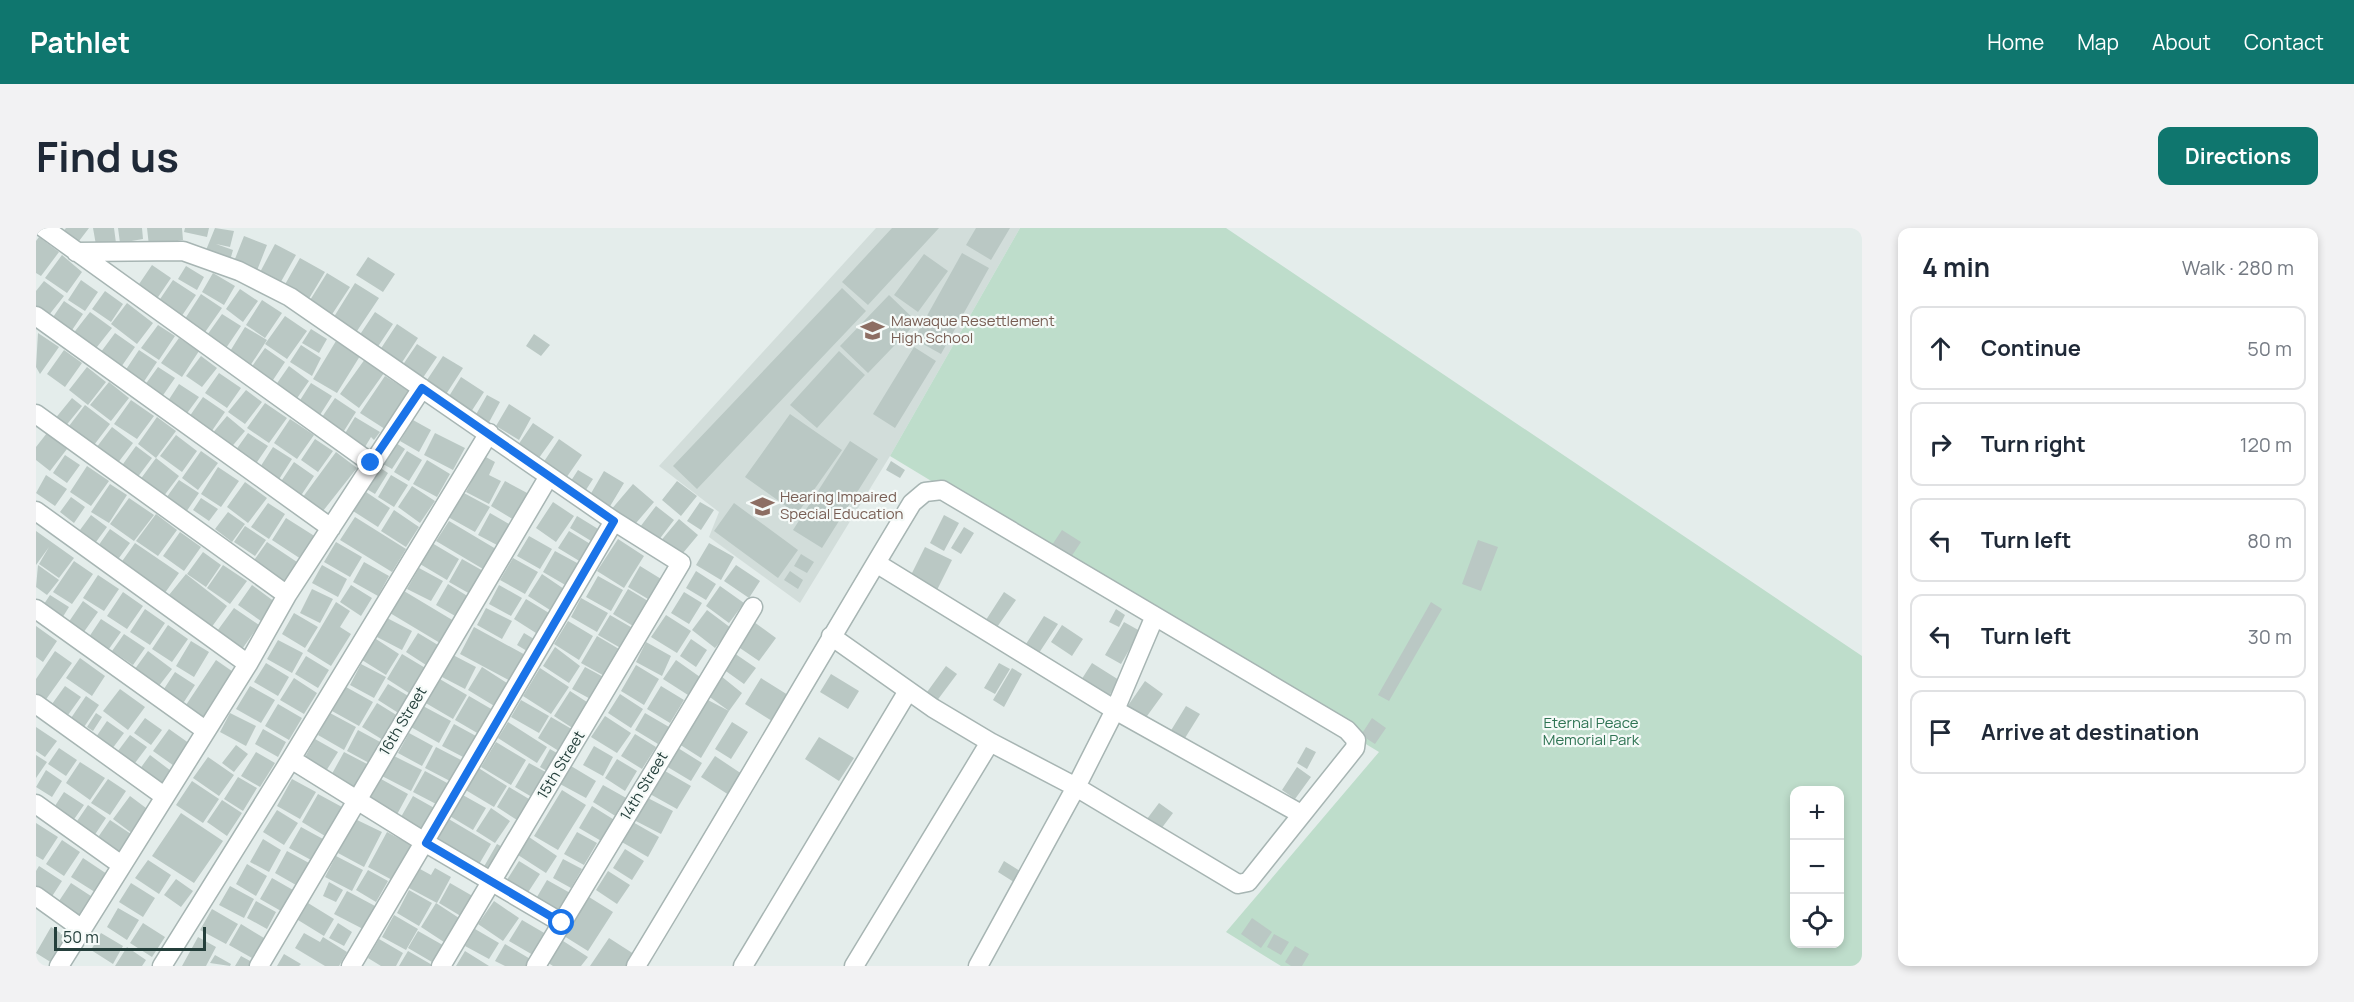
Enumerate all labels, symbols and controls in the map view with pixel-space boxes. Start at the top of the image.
text: Pathlet [30,23,130,61]
text: Home [1987,28,2044,56]
text: Map [2077,28,2119,56]
text: About [2152,28,2211,56]
text: Contact [2244,28,2324,56]
text: Find us [36,127,179,185]
button: Directions [2158,127,2318,185]
text: 4 min [1922,249,1990,285]
text: Walk · 280 m [2182,254,2294,281]
place label: Mawaque Resettlement High School [891,310,1055,348]
school or university icon: Mawaque Resettlement High School [860,317,886,343]
icon: ahead [1924,332,1957,365]
text: Continue [1981,333,2081,363]
text: 50 m [2247,335,2292,362]
icon: right [1924,428,1957,461]
text: Turn right [1981,429,2086,459]
text: 120 m [2240,431,2292,458]
route end [357,449,383,475]
place label: Hearing Impaired Special Education [780,486,904,524]
school or university icon: Hearing Impaired Special Education [749,493,775,519]
icon: left [1924,524,1957,557]
text: Turn left [1981,525,2071,555]
text: 80 m [2247,527,2292,554]
icon: left [1924,620,1957,653]
text: Turn left [1981,621,2071,651]
text: 30 m [2248,623,2292,650]
street label: 16th Street [374,682,431,759]
park label: Eternal Peace Memorial Park [1543,712,1640,750]
icon: arrive [1924,716,1957,749]
text: Arrive at destination [1981,717,2199,747]
street label: 15th Street [532,727,589,803]
street label: 14th Street [615,747,672,824]
map controls [1790,786,1844,948]
button: + [1790,786,1844,840]
button: − [1790,840,1844,894]
button: locate [1790,894,1844,948]
route start [548,909,574,935]
scale bar [54,924,206,952]
text: 50 m [63,926,99,948]

